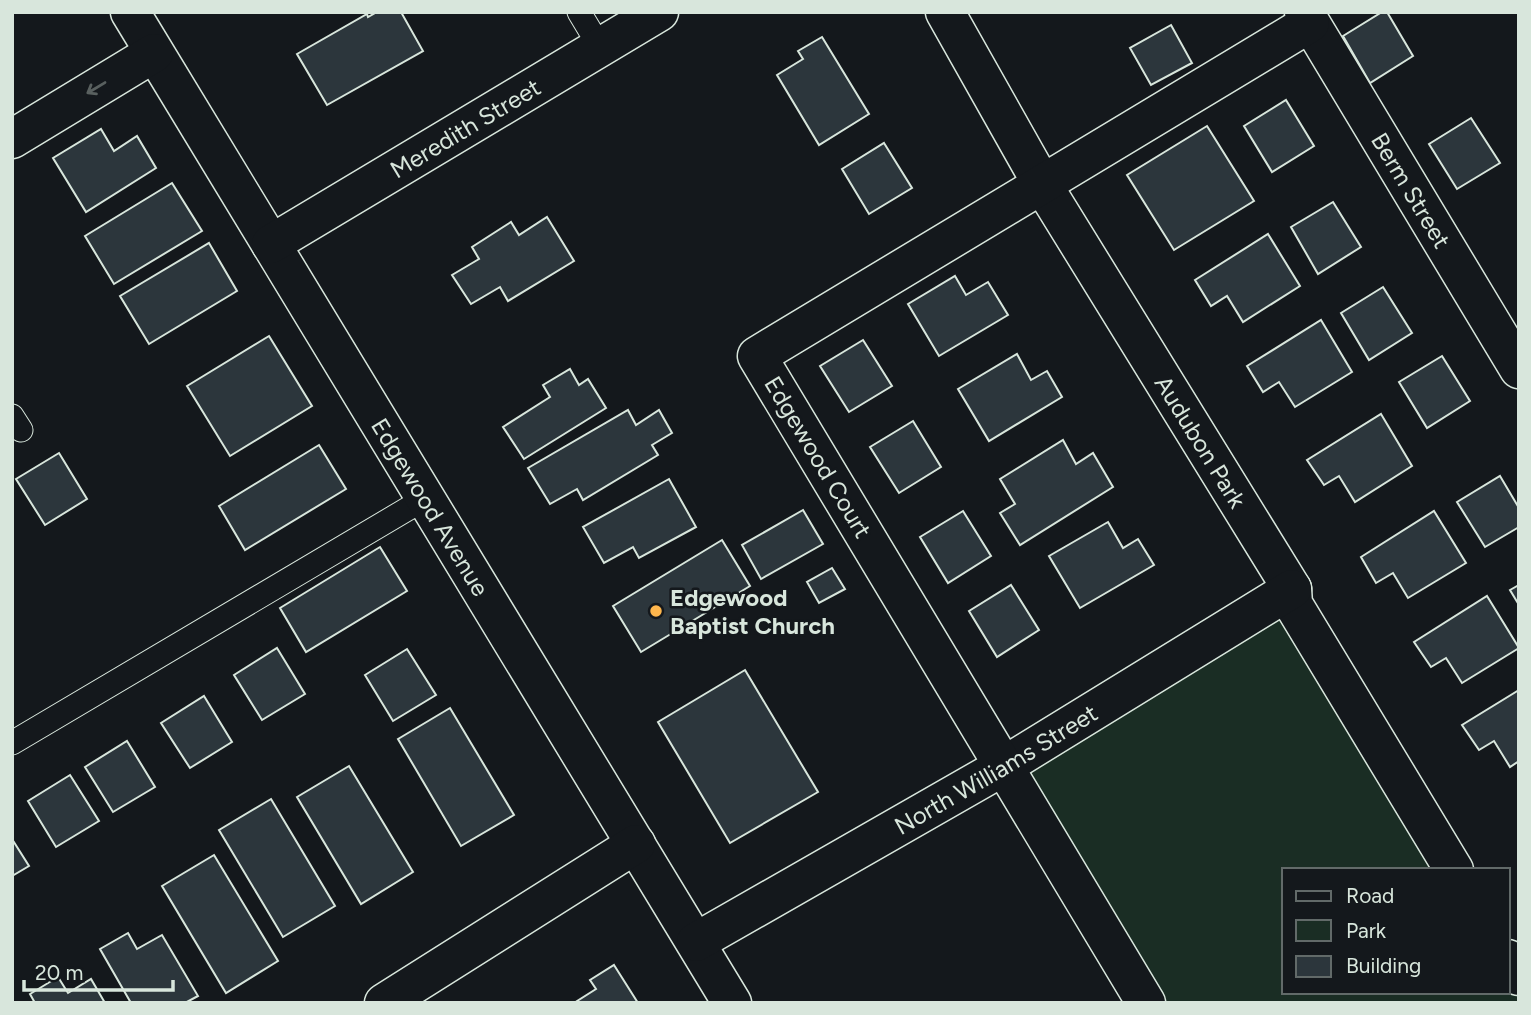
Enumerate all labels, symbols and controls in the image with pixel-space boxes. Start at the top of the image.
street label: Meredith Street [385,72,545,184]
one-way arrow [86,81,106,95]
street label: Berm Street [1365,127,1457,253]
street label: Audubon Park [1149,370,1253,513]
street label: Edgewood Court [758,371,878,543]
street label: Edgewood Avenue [366,413,496,601]
place label: Edgewood Baptist Church [670,583,835,640]
marker: Edgewood Baptist Church [648,603,664,619]
street label: North Williams Street [889,698,1102,840]
legend [1282,868,1510,994]
text: Road [1346,883,1394,908]
text: Park [1346,918,1387,943]
scale bar [24,948,173,992]
text: Building [1346,953,1421,978]
text: 20 m [35,960,83,985]

